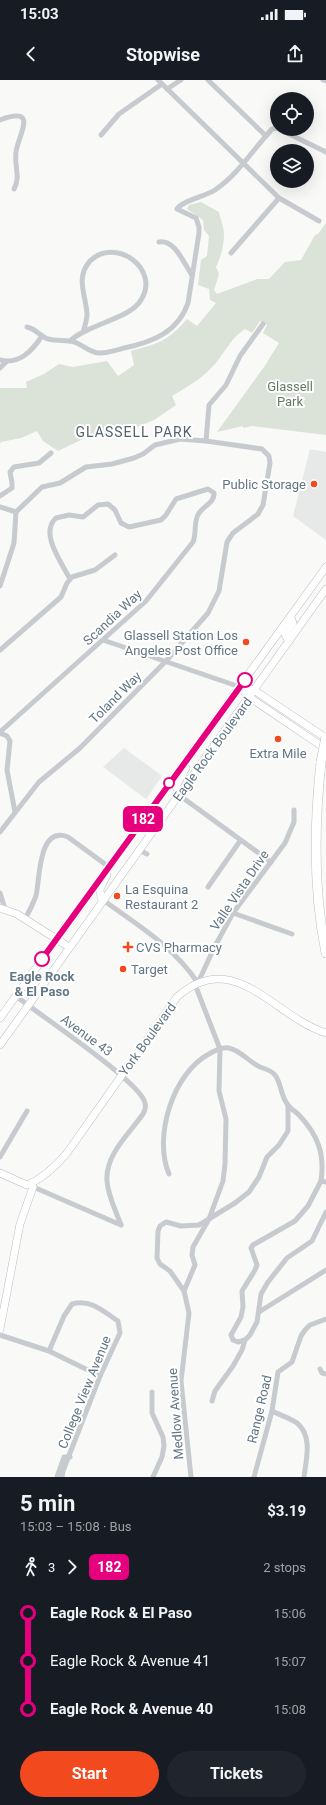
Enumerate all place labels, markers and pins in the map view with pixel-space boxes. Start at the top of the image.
place label: Public Storage [222,477,306,492]
marker: Public Storage [309,479,319,489]
place label: Glassell Station Los Angeles Post Office [124,628,238,658]
marker: Glassell Station Los Angeles Post Office [241,637,251,647]
unlabelled marker [237,672,253,688]
marker: Extra Mile [273,734,283,744]
place label: Extra Mile [249,746,307,761]
unlabelled marker [163,777,175,789]
place label: La Esquina Restaurant 2 [125,882,198,912]
marker: La Esquina Restaurant 2 [112,891,122,901]
place label: CVS Pharmacy [136,940,222,955]
marker: CVS Pharmacy [123,942,133,952]
marker: Eagle Rock & El Paso [34,951,50,967]
place label: Target [131,962,168,977]
marker: Target [118,964,128,974]
place label: Eagle Rock & El Paso [10,969,75,999]

